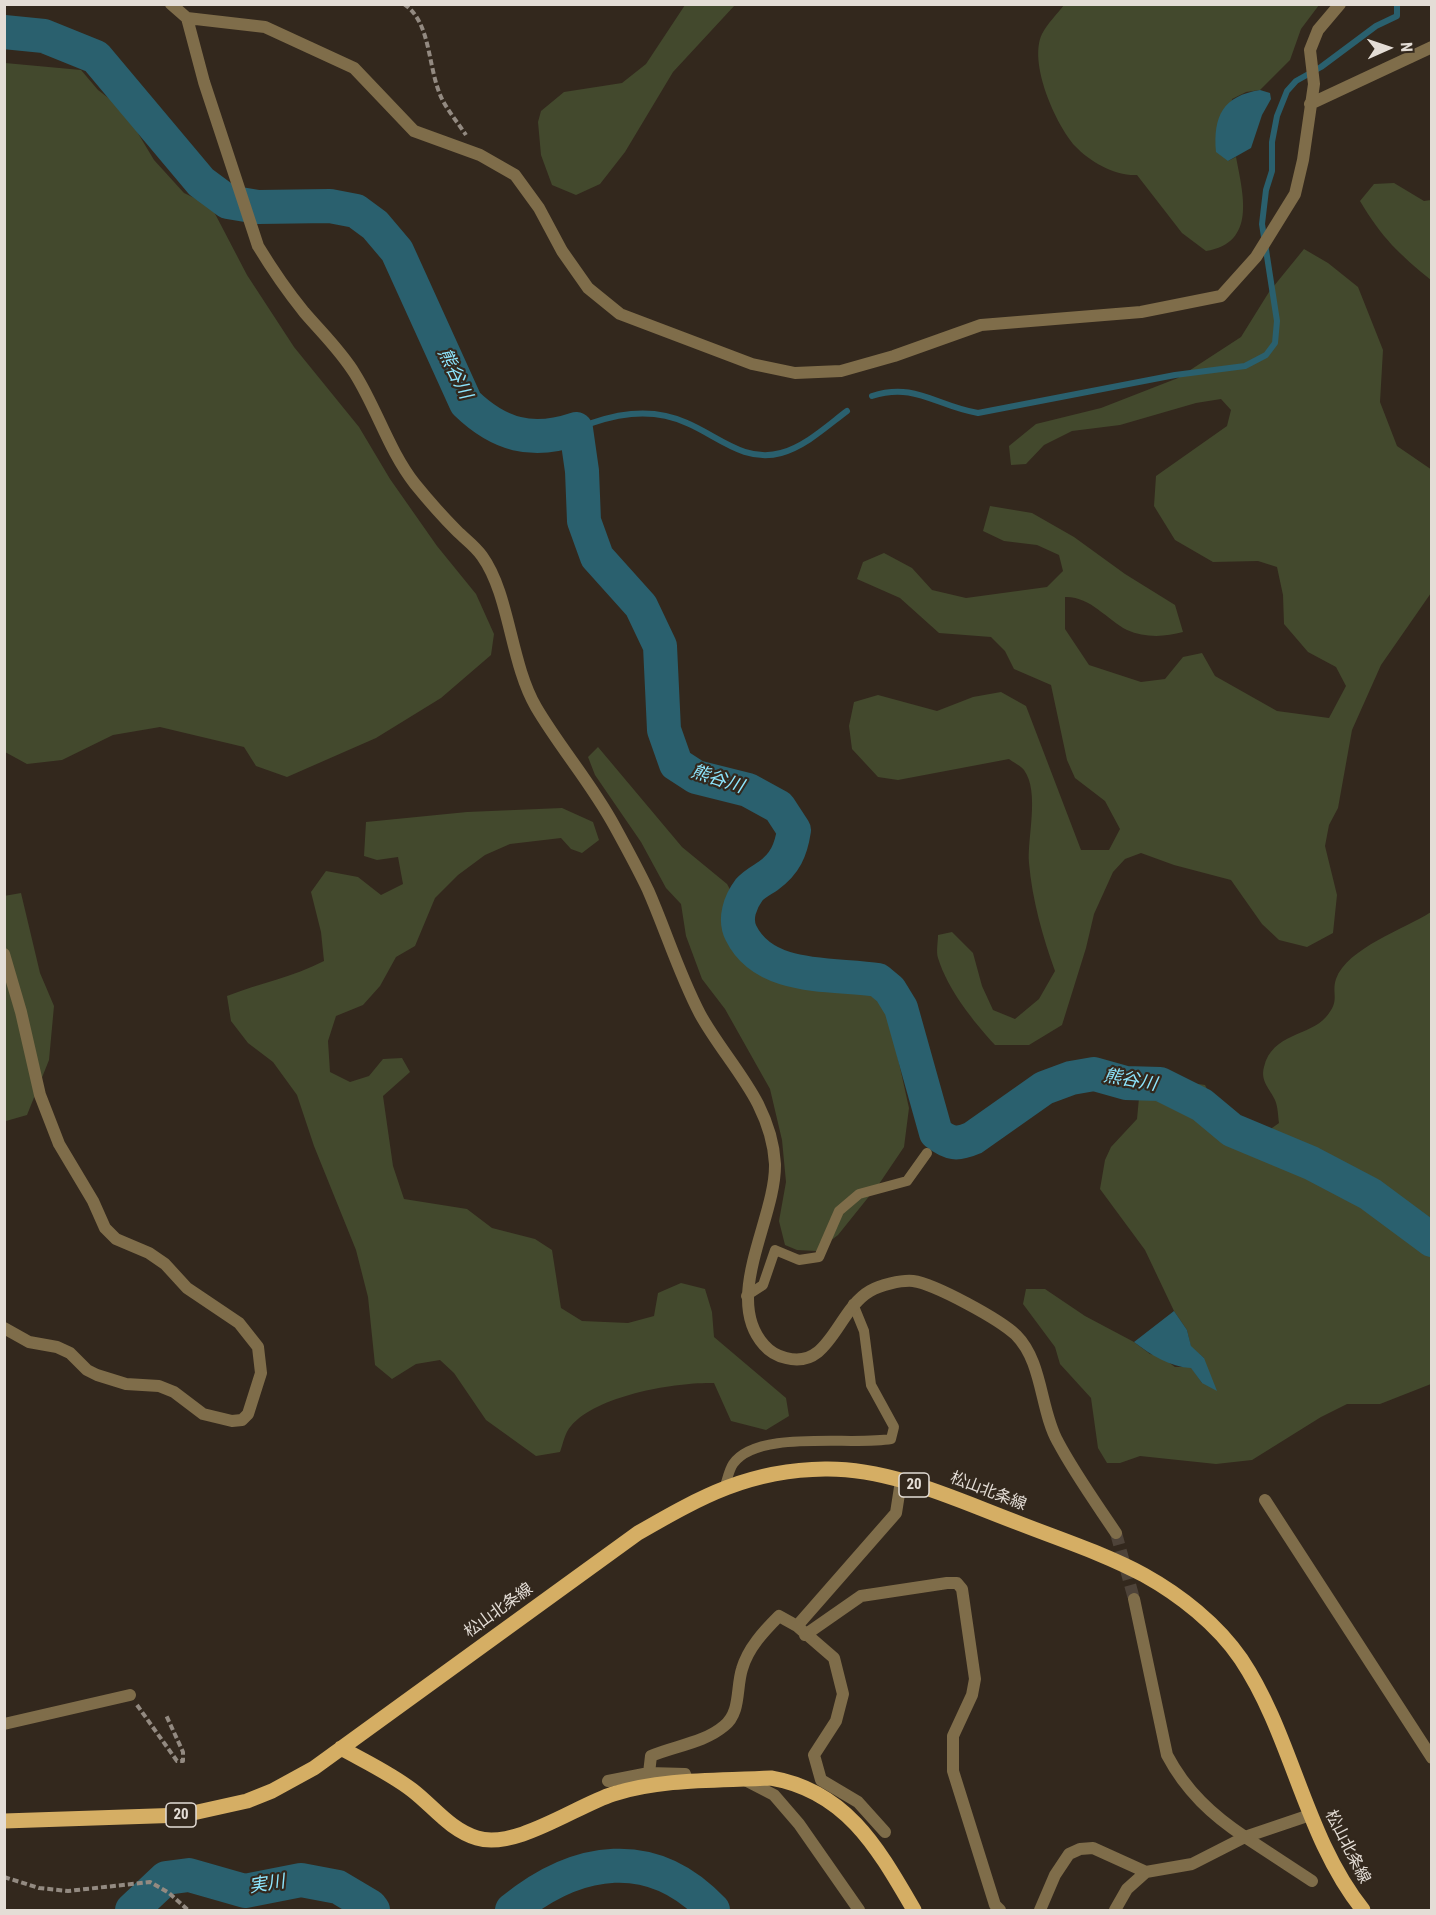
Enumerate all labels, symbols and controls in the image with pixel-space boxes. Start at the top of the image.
north arrow [1358,18,1418,78]
text: N [1397,42,1416,52]
water label: 熊谷川 [432,345,476,403]
water label: 熊谷川 [688,761,746,799]
water label: 熊谷川 [1102,1066,1158,1096]
street label: 松山北条線 [947,1469,1029,1515]
road number: 20 [899,1473,929,1497]
street label: 松山北条線 [461,1580,537,1642]
road number: 20 [166,1803,196,1827]
street label: 松山北条線 [1320,1807,1374,1887]
water label: 実川 [248,1872,286,1898]

